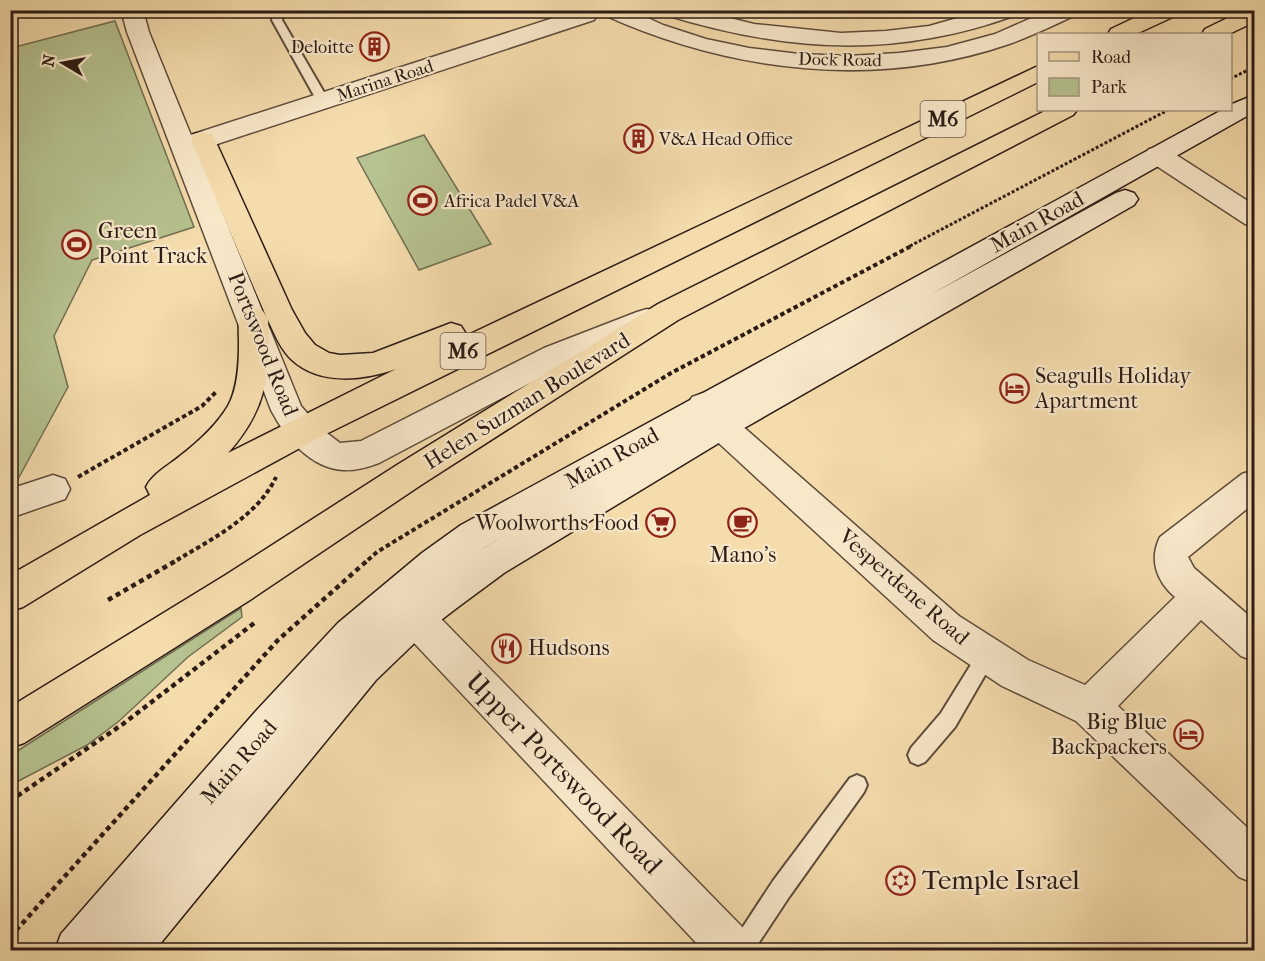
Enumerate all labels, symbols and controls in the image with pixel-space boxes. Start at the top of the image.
building icon: Deloitte [359,31,391,63]
north arrow [33,33,93,93]
legend [1037,33,1232,111]
place label: Deloitte [291,37,354,58]
text: Road [1091,47,1131,68]
street label: Dock Road [798,49,882,71]
text: N [38,52,59,68]
street label: Marina Road [334,55,436,107]
text: Park [1091,77,1128,98]
road number: M6 [920,101,966,137]
building icon: V&A Head Office [622,123,654,155]
place label: V&A Head Office [658,129,793,150]
sports icon: Africa Padel V&A [407,185,439,217]
street label: Main Road [986,185,1089,258]
place label: Africa Padel V&A [443,191,580,212]
place label: Green Point Track [98,218,208,269]
sports icon: Green Point Track [61,228,93,260]
street label: Portswood Road [222,268,304,421]
street label: Helen Suzman Boulevard [419,326,636,475]
road number: M6 [440,333,486,369]
place label: Seagulls Holiday Apartment [1034,363,1192,414]
hotel icon: Seagulls Holiday Apartment [998,373,1030,405]
street label: Main Road [561,421,664,494]
supermarket icon: Woolworths Food [644,507,676,539]
cafe icon: Mano's [727,507,759,539]
place label: Woolworths Food [474,510,640,536]
street label: Vesperdene Road [833,523,975,651]
place label: Mano's [710,542,776,568]
restaurant icon: Hudsons [491,632,523,664]
place label: Hudsons [528,635,610,661]
street label: Upper Portswood Road [459,665,669,881]
place label: Big Blue Backpackers [1050,709,1167,760]
street label: Main Road [195,714,283,809]
hotel icon: Big Blue Backpackers [1172,719,1204,751]
synagogue icon: Temple Israel [885,864,917,896]
place label: Temple Israel [922,864,1080,896]

